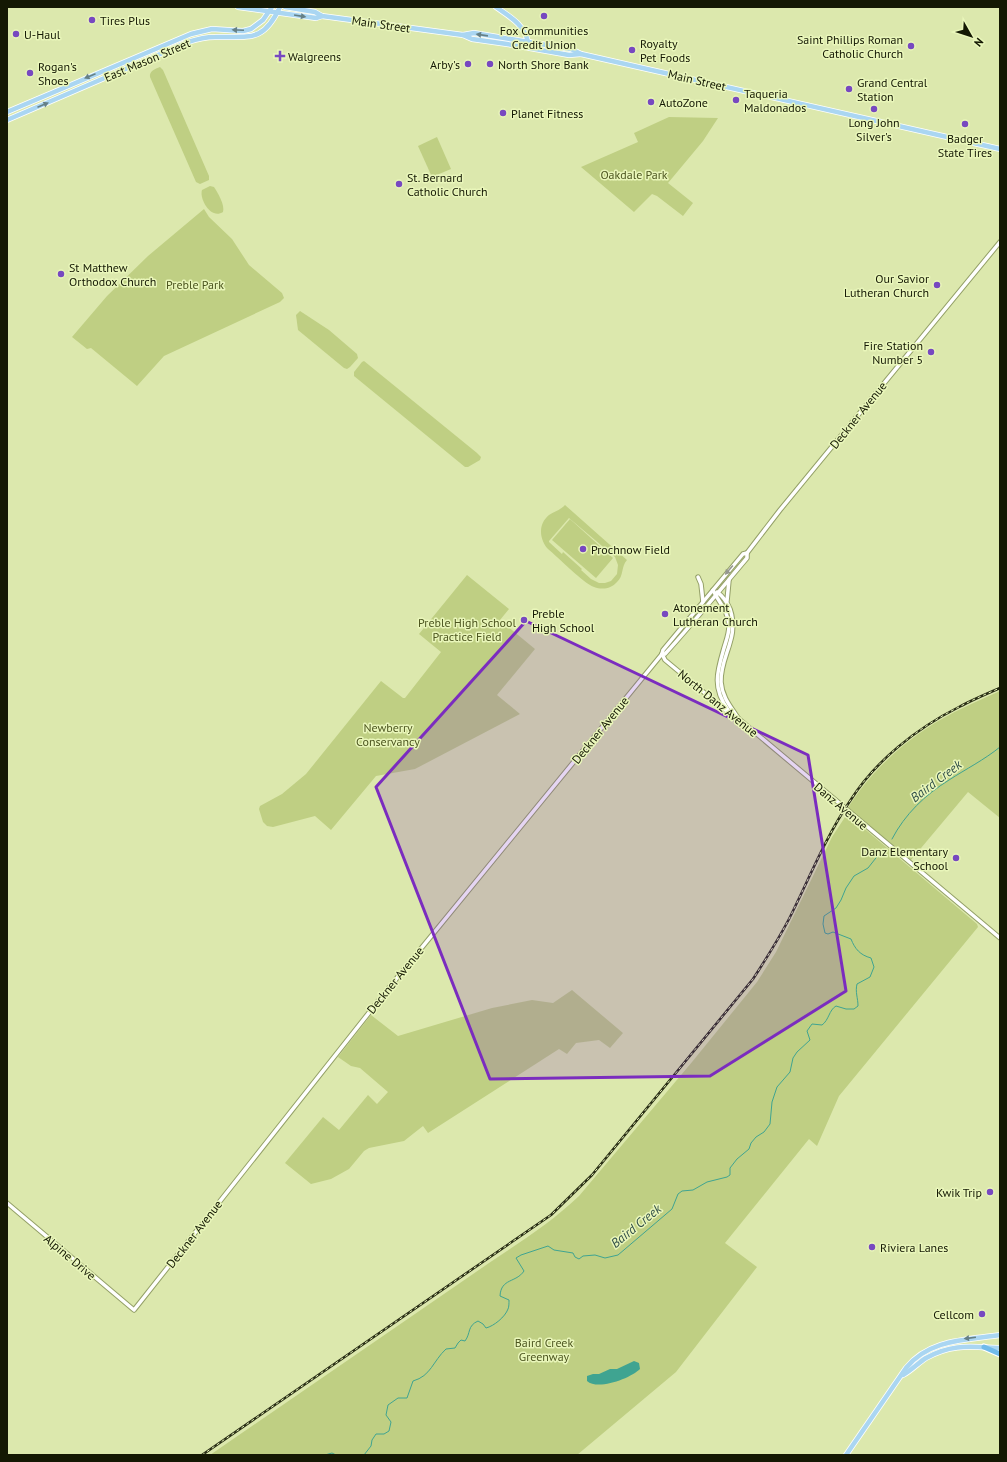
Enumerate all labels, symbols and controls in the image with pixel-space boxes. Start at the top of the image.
marker: Fox Communities Credit Union [539,11,549,21]
street label: Main Street [351,12,411,36]
place label: Tires Plus [100,13,150,28]
one-way arrow [294,13,306,19]
marker: Tires Plus [87,15,97,25]
north arrow [951,16,991,56]
place label: Fox Communities Credit Union [500,23,588,52]
place label: U-Haul [24,27,61,42]
one-way arrow [231,27,244,33]
marker: U-Haul [11,29,21,39]
one-way arrow [476,32,488,38]
place label: Saint Phillips Roman Catholic Church [797,32,903,61]
street label: East Mason Street [102,35,192,85]
text: N [971,35,986,50]
place label: Royalty Pet Foods [640,36,690,65]
marker: Saint Phillips Roman Catholic Church [906,41,916,51]
marker: Royalty Pet Foods [627,45,637,55]
place label: Walgreens [288,49,341,64]
marker: Walgreens [275,51,285,61]
place label: Arby's [430,57,460,72]
place label: North Shore Bank [498,57,589,72]
place label: Rogan's Shoes [38,59,77,88]
marker: Arby's [463,59,473,69]
marker: North Shore Bank [485,59,495,69]
street label: Main Street [667,66,727,94]
marker: Rogan's Shoes [25,68,35,78]
one-way arrow [84,73,95,79]
place label: Grand Central Station [857,75,928,104]
marker: Grand Central Station [844,84,854,94]
place label: Taqueria Maldonados [744,86,806,115]
place label: AutoZone [659,95,708,110]
marker: Taqueria Maldonados [731,95,741,105]
marker: AutoZone [646,97,656,107]
one-way arrow [37,101,49,107]
marker: Long John Silver's [869,104,879,114]
place label: Planet Fitness [511,106,583,121]
marker: Planet Fitness [498,108,508,118]
place label: Long John Silver's [848,115,900,144]
marker: Badger State Tires [960,119,970,129]
place label: Badger State Tires [938,131,992,160]
park label: Oakdale Park [600,167,668,182]
place label: St. Bernard Catholic Church [407,170,488,199]
marker: St. Bernard Catholic Church [394,179,404,189]
place label: St Matthew Orthodox Church [69,260,156,289]
marker: St Matthew Orthodox Church [56,269,66,279]
place label: Our Savior Lutheran Church [844,271,929,300]
park label: Preble Park [166,277,224,292]
marker: Our Savior Lutheran Church [932,280,942,290]
place label: Fire Station Number 5 [864,338,923,367]
marker: Fire Station Number 5 [926,347,936,357]
street label: Deckner Avenue [826,378,890,452]
place label: Prochnow Field [591,542,670,557]
marker: Prochnow Field [578,544,588,554]
one-way arrow [725,565,734,575]
place label: Atonement Lutheran Church [673,600,758,629]
place label: Preble High School [532,606,595,635]
marker: Atonement Lutheran Church [660,609,670,619]
park label: Preble High School Practice Field [418,615,516,644]
marker: Preble High School [519,615,529,625]
street label: North Danz Avenue [675,666,761,740]
street label: Deckner Avenue [568,693,632,767]
park label: Newberry Conservancy [356,720,420,749]
water label: Baird Creek [907,755,966,806]
street label: Danz Avenue [811,779,871,833]
place label: Danz Elementary School [861,844,948,873]
marker: Danz Elementary School [951,853,961,863]
street label: Deckner Avenue [363,943,427,1017]
place label: Kwik Trip [936,1185,982,1200]
marker: Kwik Trip [985,1187,995,1197]
street label: Deckner Avenue [163,1197,225,1271]
water label: Baird Creek [607,1200,666,1252]
street label: Alpine Drive [41,1231,99,1283]
place label: Riviera Lanes [880,1240,948,1255]
marker: Riviera Lanes [867,1242,877,1252]
place label: Cellcom [933,1307,974,1322]
marker: Cellcom [977,1309,987,1319]
park label: Baird Creek Greenway [515,1335,573,1364]
one-way arrow [964,1335,976,1342]

